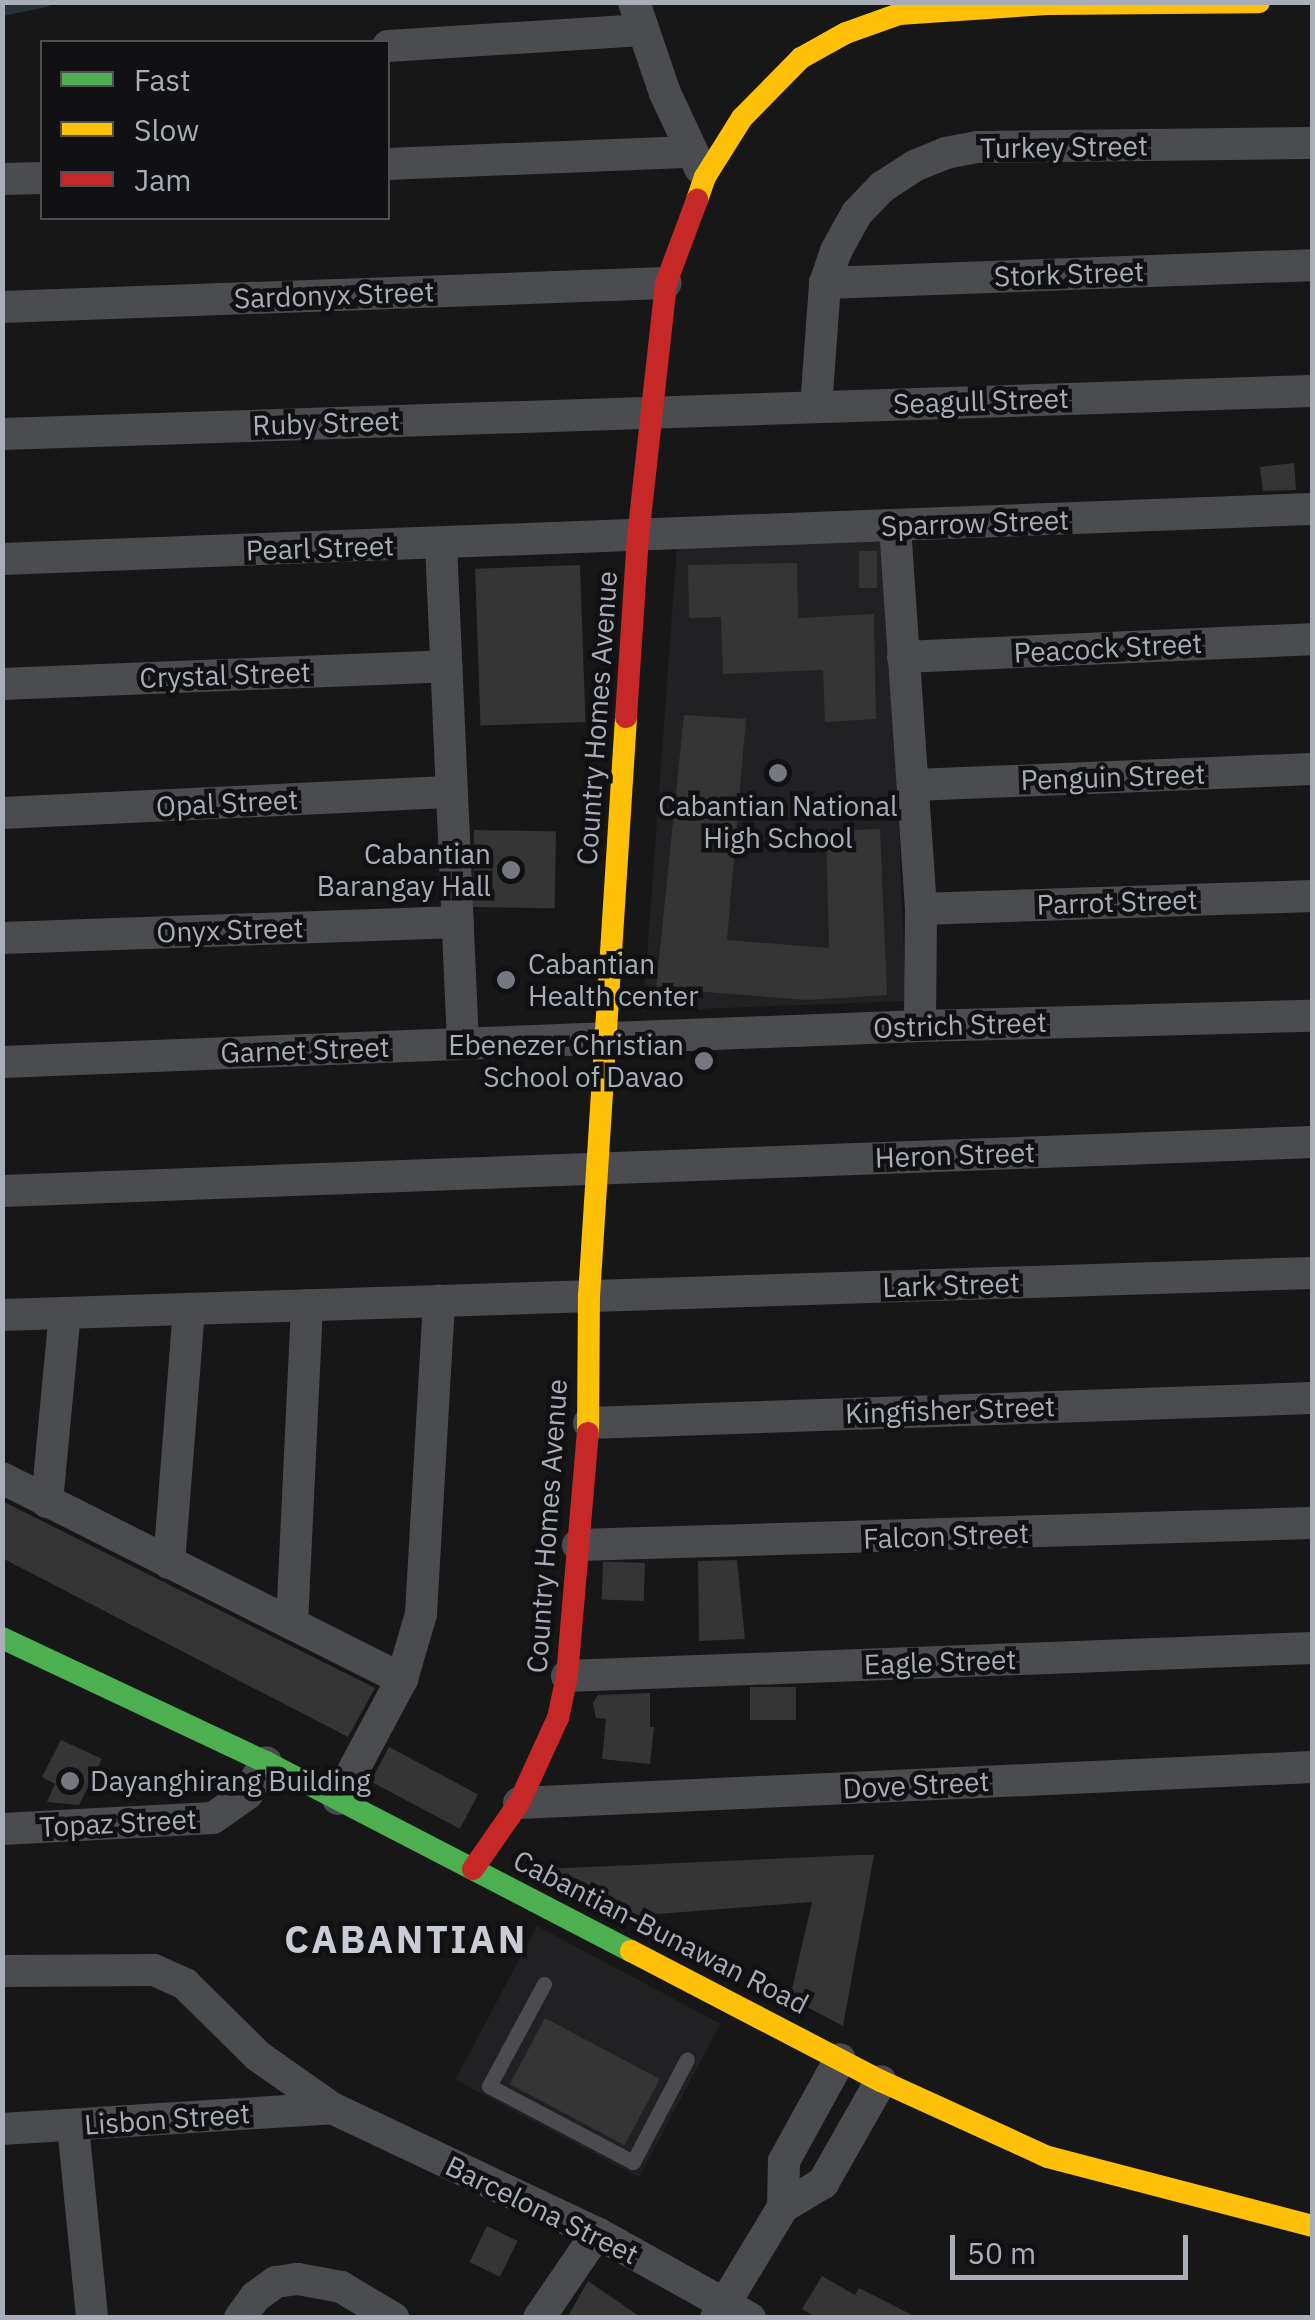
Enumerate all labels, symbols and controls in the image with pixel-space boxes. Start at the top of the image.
legend [40,40,390,220]
text: Fast [134,60,191,99]
text: Slow [134,110,199,149]
street label: Turkey Street [980,129,1148,165]
text: Jam [134,160,192,199]
street label: Stork Street [993,255,1145,293]
street label: Sardonyx Street [233,275,435,315]
street label: Seagull Street [893,381,1069,421]
street label: Ruby Street [252,404,400,442]
street label: Sparrow Street [880,503,1070,543]
street label: Pearl Street [245,529,395,567]
street label: Country Homes Avenue [570,570,624,866]
street label: Peacock Street [1013,626,1203,670]
street label: Crystal Street [139,655,311,695]
street label: Penguin Street [1020,757,1206,797]
marker: Cabantian National High School [767,762,789,784]
street label: Opal Street [155,783,299,823]
place label: Cabantian National High School [658,789,898,855]
place label: Cabantian Barangay Hall [317,837,491,903]
marker: Cabantian Barangay Hall [500,859,522,881]
street label: Parrot Street [1036,882,1198,922]
street label: Onyx Street [156,911,304,949]
place label: Cabantian Health center [528,947,698,1013]
marker: Cabantian Health center [493,967,519,993]
street label: Ostrich Street [873,1005,1047,1045]
place label: Ebenezer Christian School of Davao [448,1028,684,1094]
street label: Garnet Street [220,1030,390,1070]
marker: Ebenezer Christian School of Davao [693,1050,715,1072]
street label: Heron Street [874,1135,1036,1175]
street label: Lark Street [882,1266,1020,1304]
street label: Country Homes Avenue [520,1378,574,1674]
street label: Kingfisher Street [845,1390,1055,1430]
street label: Falcon Street [862,1516,1030,1556]
street label: Eagle Street [863,1643,1017,1681]
place label: Dayanghirang Building [90,1764,371,1798]
street label: Dove Street [842,1764,990,1806]
marker: Dayanghirang Building [59,1770,81,1792]
street label: Topaz Street [38,1802,198,1844]
street label: Cabantian-Bunawan Road [508,1843,814,2021]
district label: CABANTIAN [284,1916,528,1962]
street label: Lisbon Street [83,2096,251,2142]
street label: Barcelona Street [440,2149,644,2271]
scale bar [955,2215,1192,2277]
text: 50 m [967,2233,1036,2272]

